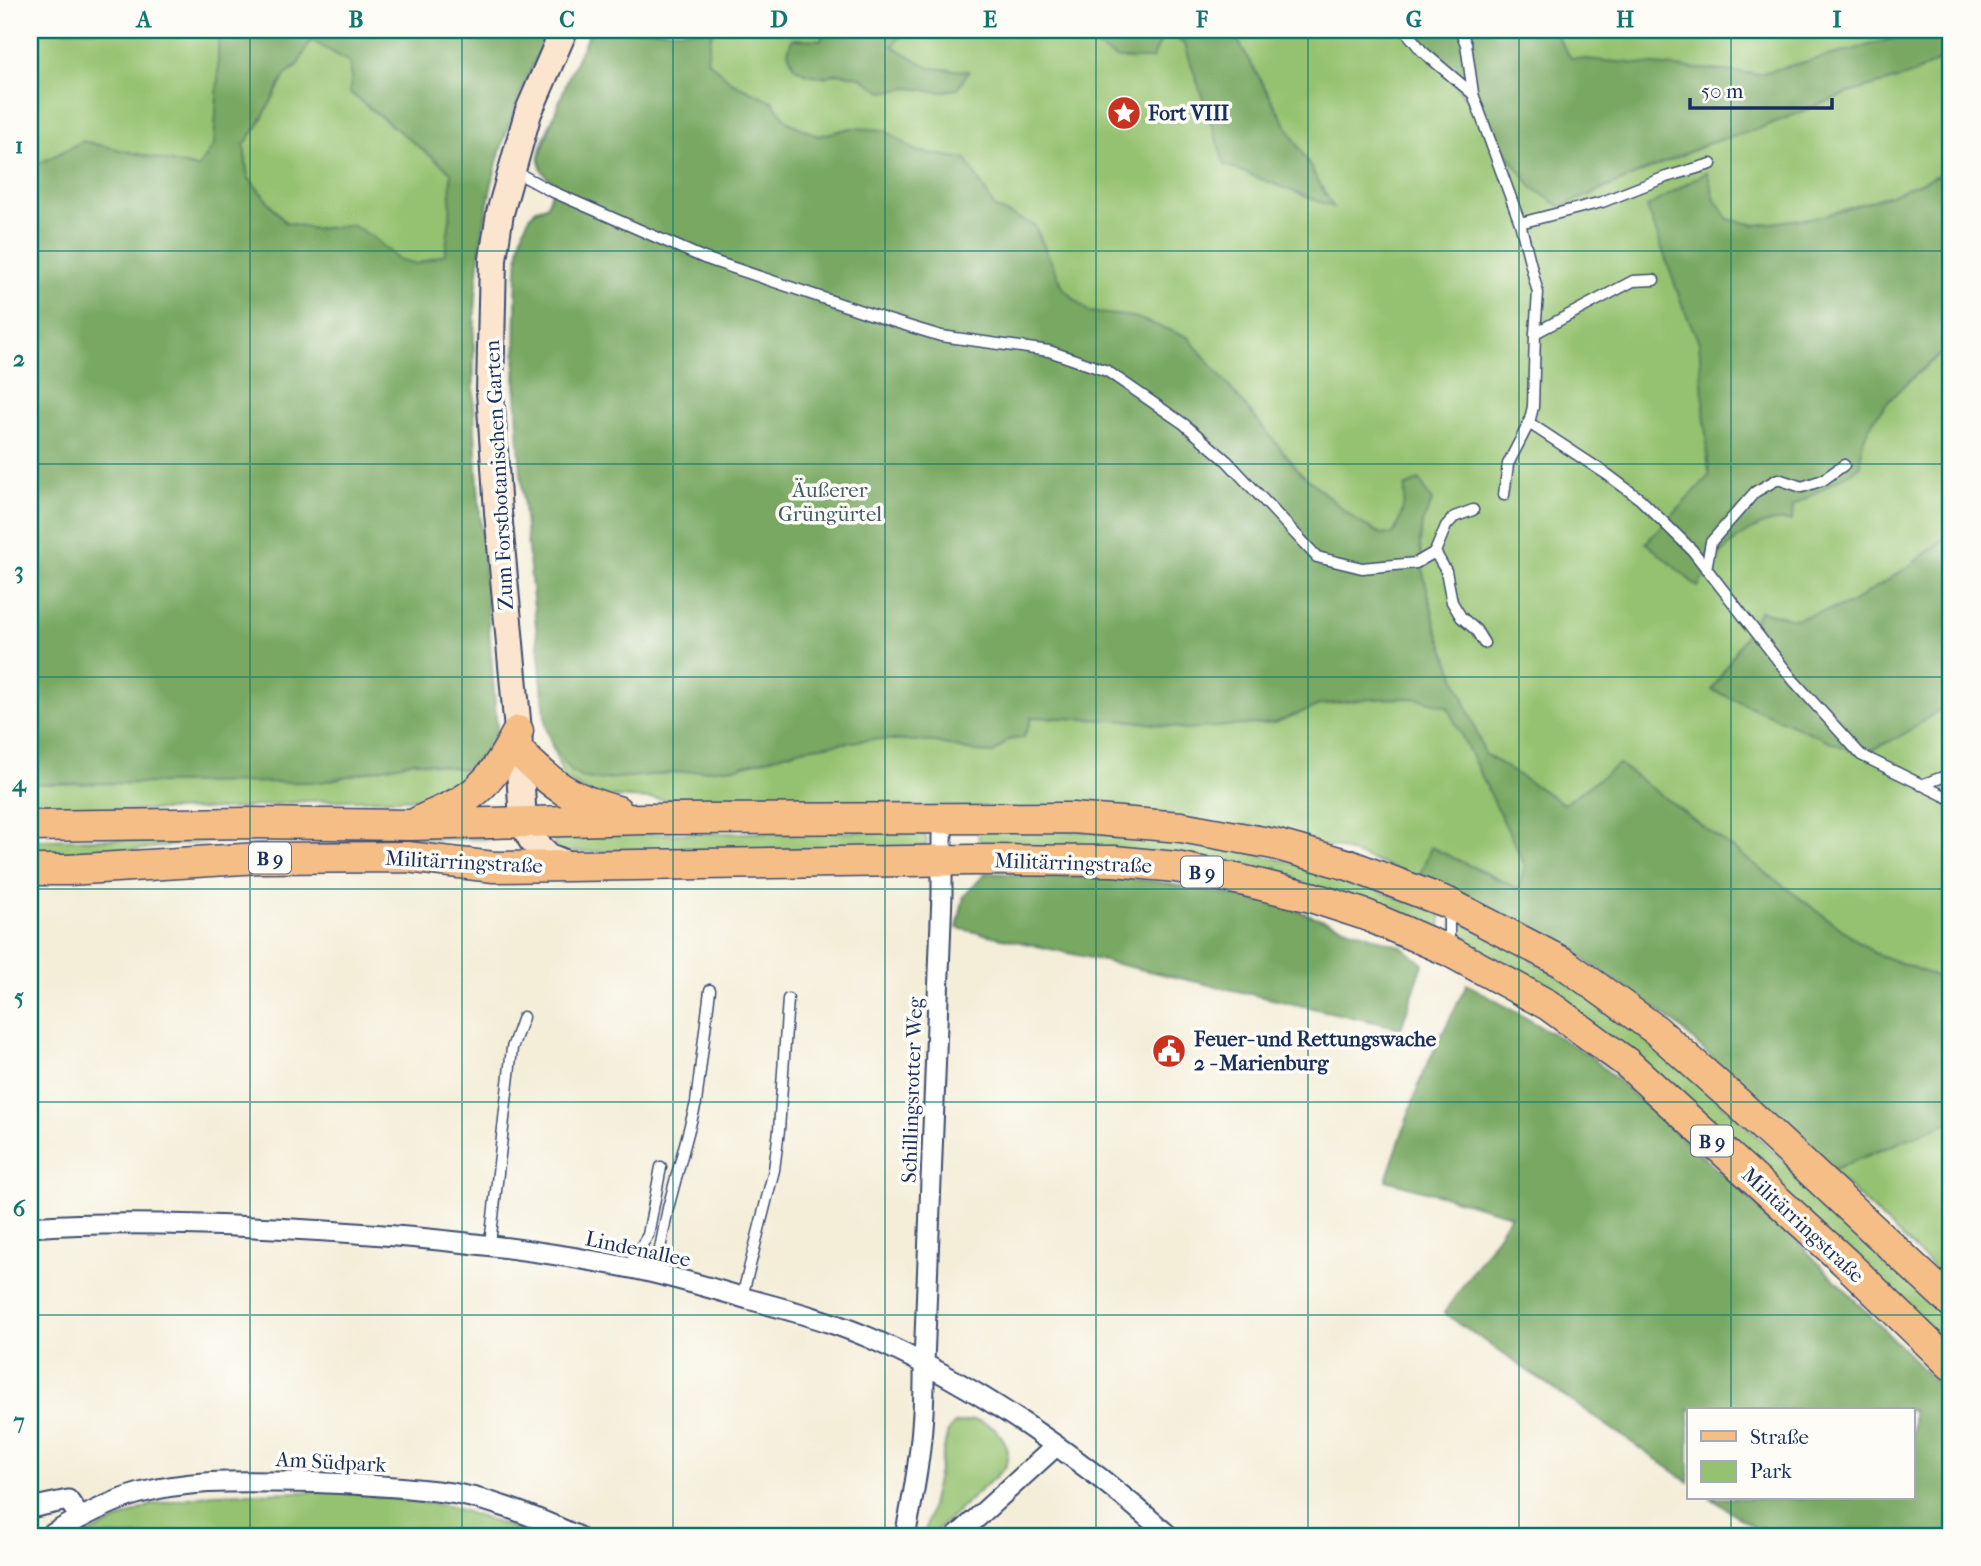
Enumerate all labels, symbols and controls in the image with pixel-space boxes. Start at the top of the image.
text: A [135,6,153,33]
text: B [349,6,364,33]
text: C [559,6,575,33]
text: D [770,6,788,33]
text: E [983,6,997,33]
text: F [1195,6,1209,33]
text: G [1406,6,1422,33]
text: H [1616,6,1634,33]
text: I [1833,6,1842,33]
scale bar [1690,66,1832,110]
text: 50 m [1701,79,1744,103]
place icon: Fort VIII [1105,94,1143,132]
place label: Fort VIII [1147,101,1230,125]
text: 1 [15,132,23,159]
street label: Zum Forstbotanischen Garten [480,339,518,611]
text: 2 [13,345,25,372]
park label: Äußerer Grüngürtel [778,478,882,526]
text: 3 [14,557,24,584]
text: 4 [11,770,27,797]
road number: B 9 [249,842,291,874]
street label: Militärringstraße [385,846,543,878]
street label: Militärringstraße [994,848,1152,878]
road number: B 9 [1181,856,1223,888]
text: 5 [14,983,24,1010]
street label: Schillingsrotter Weg [897,996,927,1183]
place label: Feuer- und Rettungswache 2 - Marienburg [1193,1027,1437,1075]
public building icon: Feuer- und Rettungswache 2 - Marienburg [1150,1032,1188,1070]
road number: B 9 [1691,1126,1733,1156]
street label: Militärringstraße [1737,1162,1869,1288]
text: 6 [13,1195,26,1222]
street label: Lindenallee [583,1226,693,1272]
text: 7 [12,1408,25,1435]
legend [1687,1408,1914,1500]
text: Straße [1750,1425,1809,1449]
street label: Am Südpark [274,1447,387,1477]
text: Park [1750,1459,1792,1483]

